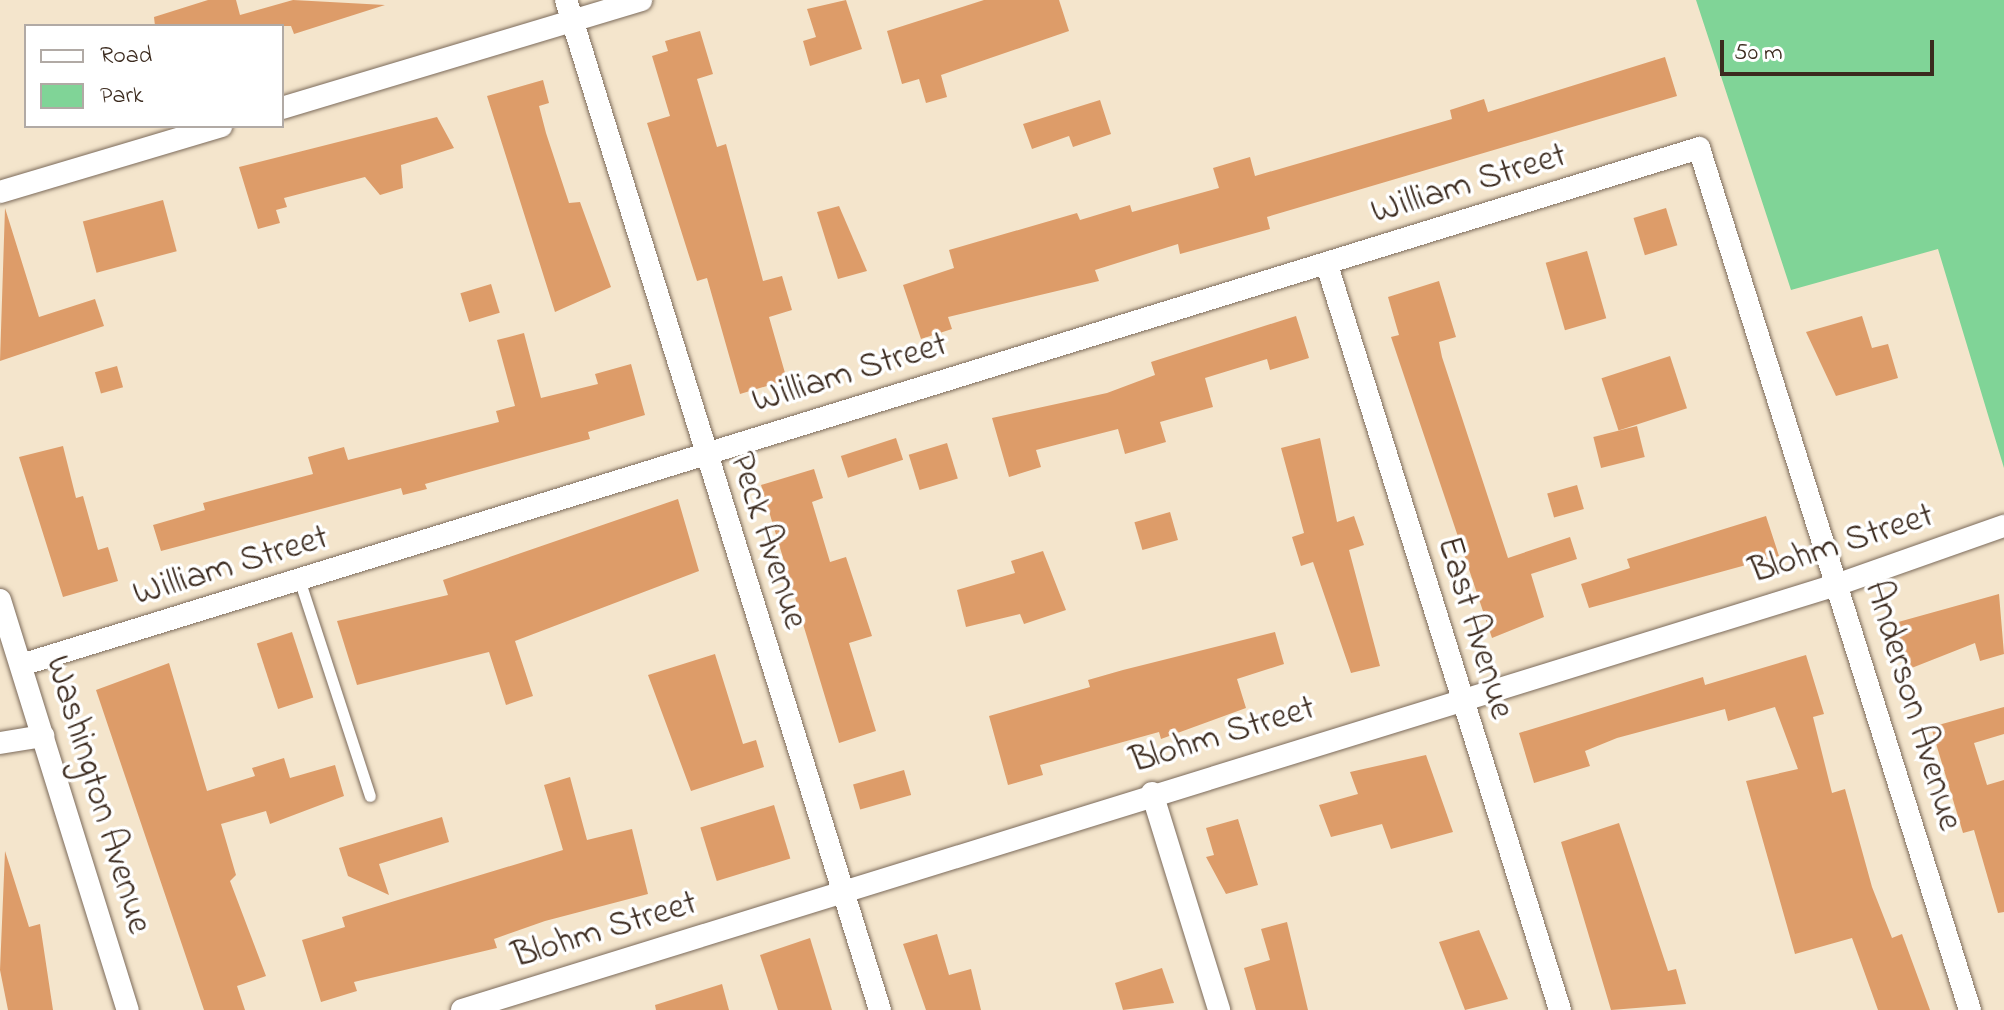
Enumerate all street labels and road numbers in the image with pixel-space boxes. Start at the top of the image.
street label: William Street [1366,135,1572,235]
street label: William Street [747,324,953,424]
street label: Peck Avenue [718,447,816,635]
street label: Blohm Street [1745,495,1939,595]
street label: William Street [128,517,334,617]
street label: East Avenue [1426,532,1522,724]
street label: Anderson Avenue [1853,576,1971,836]
street label: Washington Avenue [34,651,160,939]
street label: Blohm Street [1126,687,1320,785]
street label: Blohm Street [508,882,702,980]

